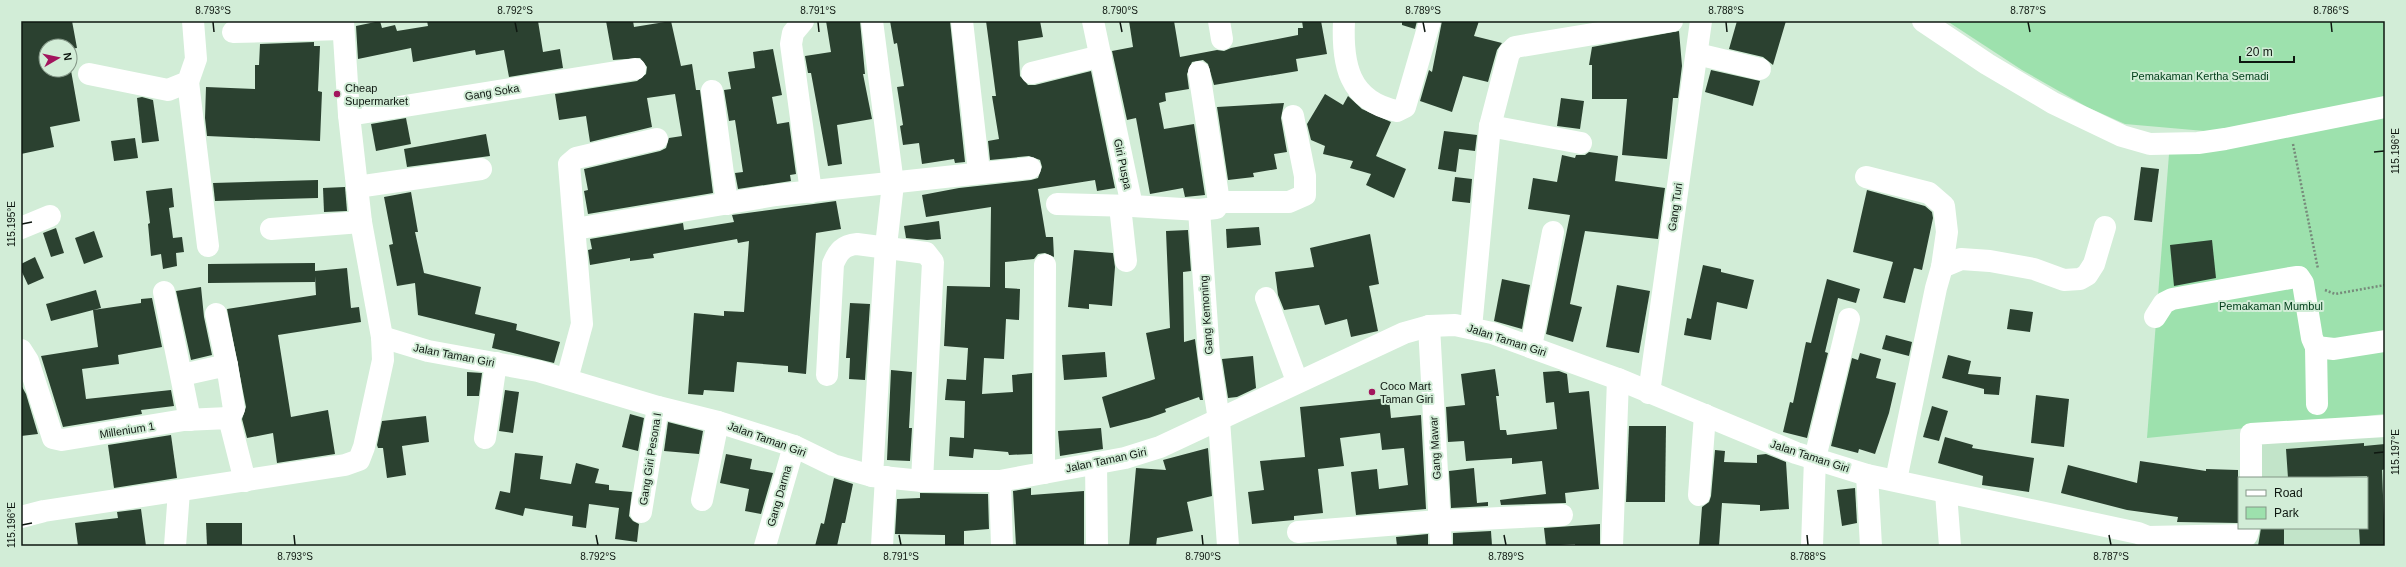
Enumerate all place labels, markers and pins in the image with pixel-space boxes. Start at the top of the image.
place label: Cheap Supermarket [345,82,408,107]
marker: Cheap Supermarket [332,89,342,99]
place label: Coco Mart Taman Giri [1380,380,1433,405]
marker: Coco Mart Taman Giri [1367,387,1377,397]

